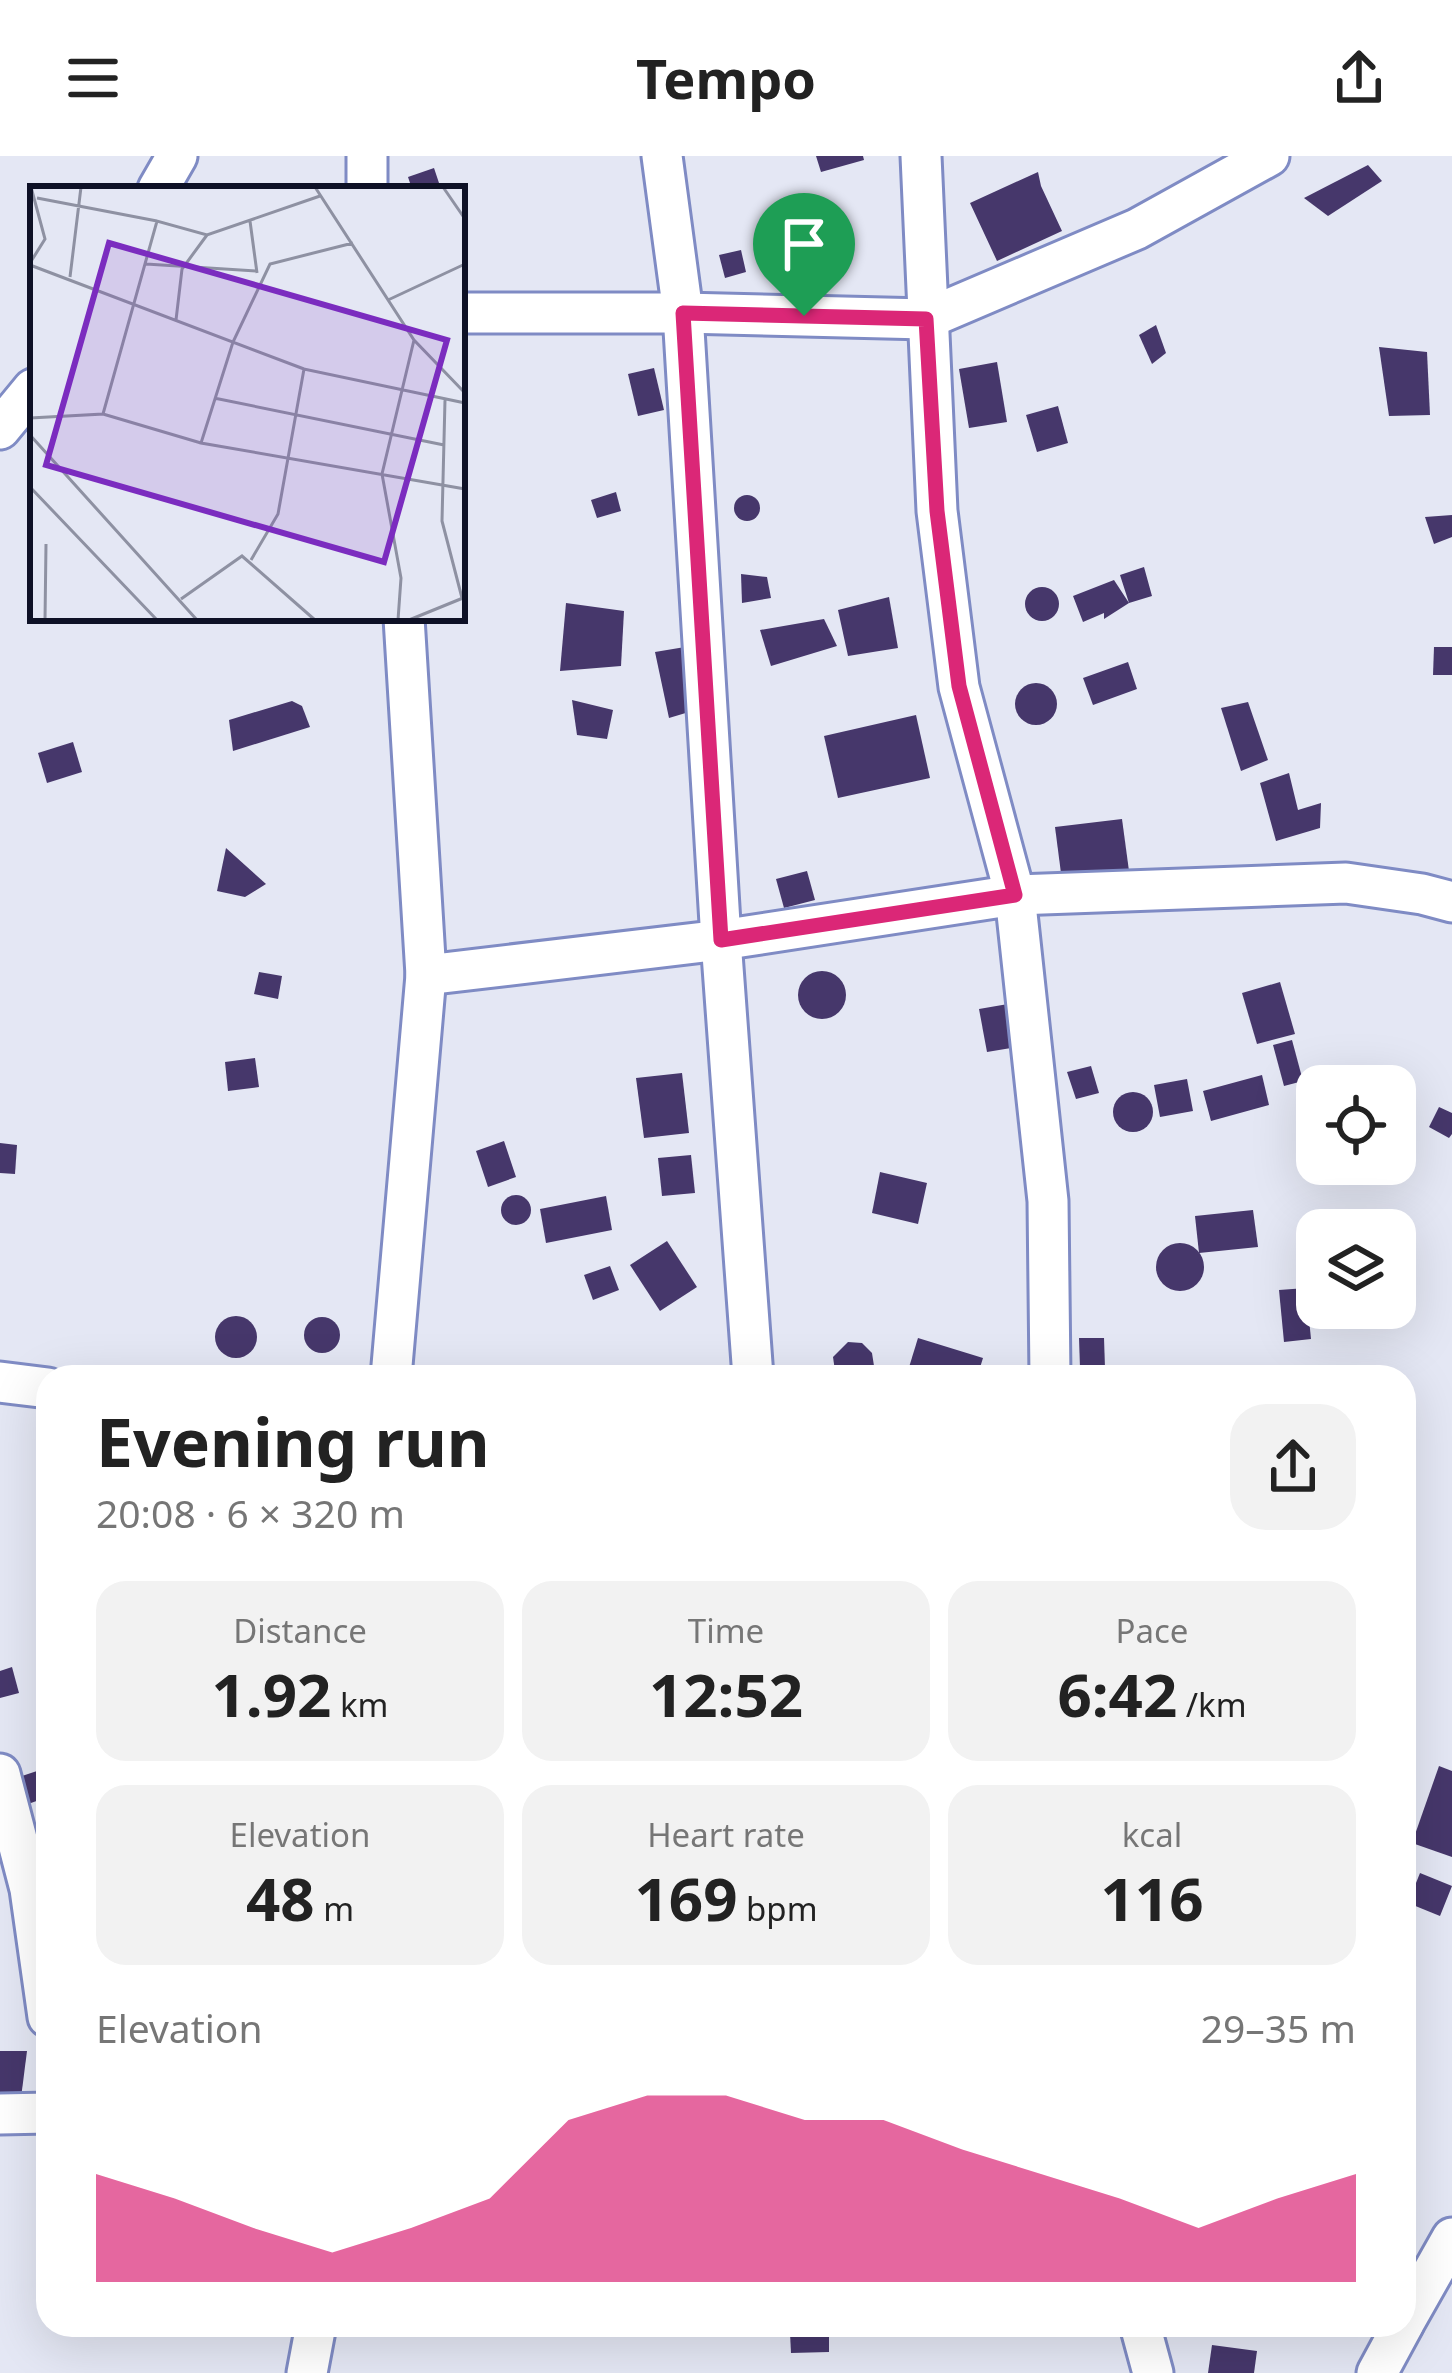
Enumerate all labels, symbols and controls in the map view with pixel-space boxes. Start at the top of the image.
text: Tempo [636,41,816,115]
icon: menu [60,45,126,111]
icon: share [1326,45,1392,111]
inset map [30,186,465,621]
pin [753,193,855,316]
icon: arrive [771,211,837,277]
map controls [1296,1065,1416,1329]
button: locate [1296,1065,1416,1185]
button: layers [1296,1209,1416,1329]
text: Evening run [96,1396,490,1486]
button: share [1230,1404,1356,1530]
text: 20:08 · 6 × 320 m [96,1486,405,1539]
text: Distance [233,1608,367,1653]
text: Time [688,1608,764,1653]
text: Pace [1116,1608,1188,1653]
text: 1.92 [212,1653,331,1735]
text: 12:52 [649,1653,803,1735]
text: 6:42 [1057,1653,1177,1735]
text: km [331,1682,388,1727]
text: /km [1177,1682,1247,1727]
text: Elevation [230,1812,370,1857]
text: Heart rate [647,1812,805,1857]
text: kcal [1122,1812,1182,1857]
text: 48 [246,1857,315,1939]
text: 169 [635,1857,737,1939]
text: 116 [1101,1857,1203,1939]
text: m [315,1886,354,1931]
text: bpm [737,1886,818,1931]
text: Elevation [96,2001,263,2054]
text: 29–35 m [1201,2001,1356,2054]

